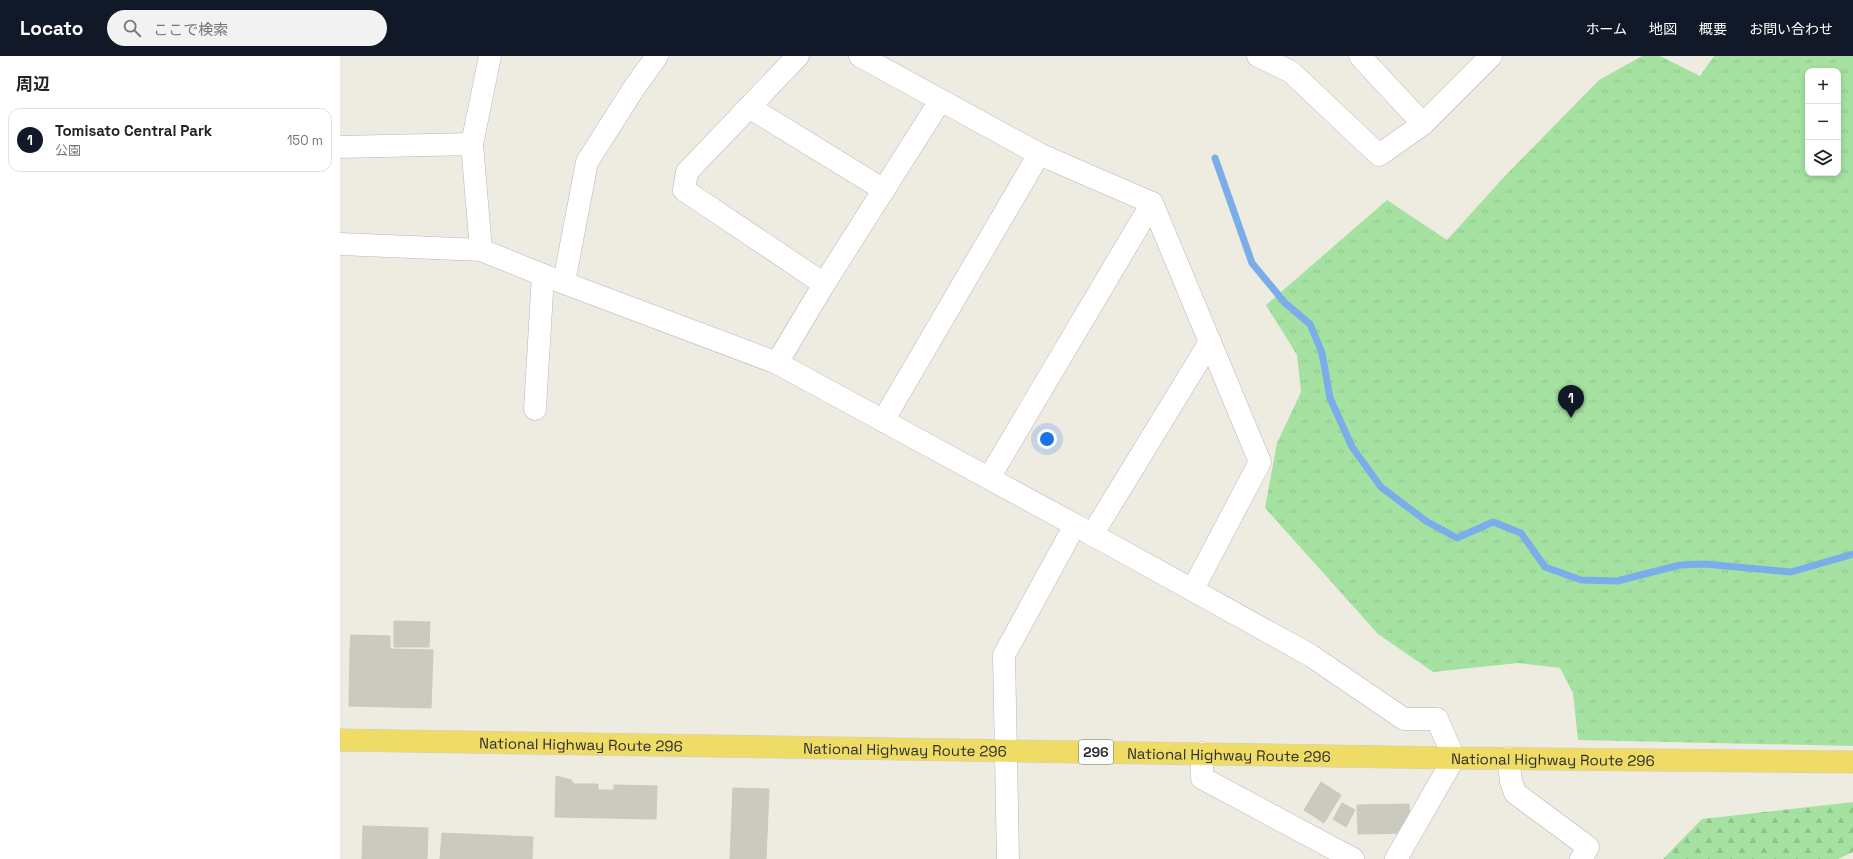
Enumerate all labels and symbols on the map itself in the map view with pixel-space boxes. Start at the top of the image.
pin: 1 [1558,385,1584,418]
your location [1037,429,1057,449]
street label: National Highway Route 296 [479,733,683,755]
street label: National Highway Route 296 [803,738,1007,760]
road number: 296 [1079,740,1113,764]
street label: National Highway Route 296 [1127,743,1331,766]
street label: National Highway Route 296 [1451,748,1655,770]

